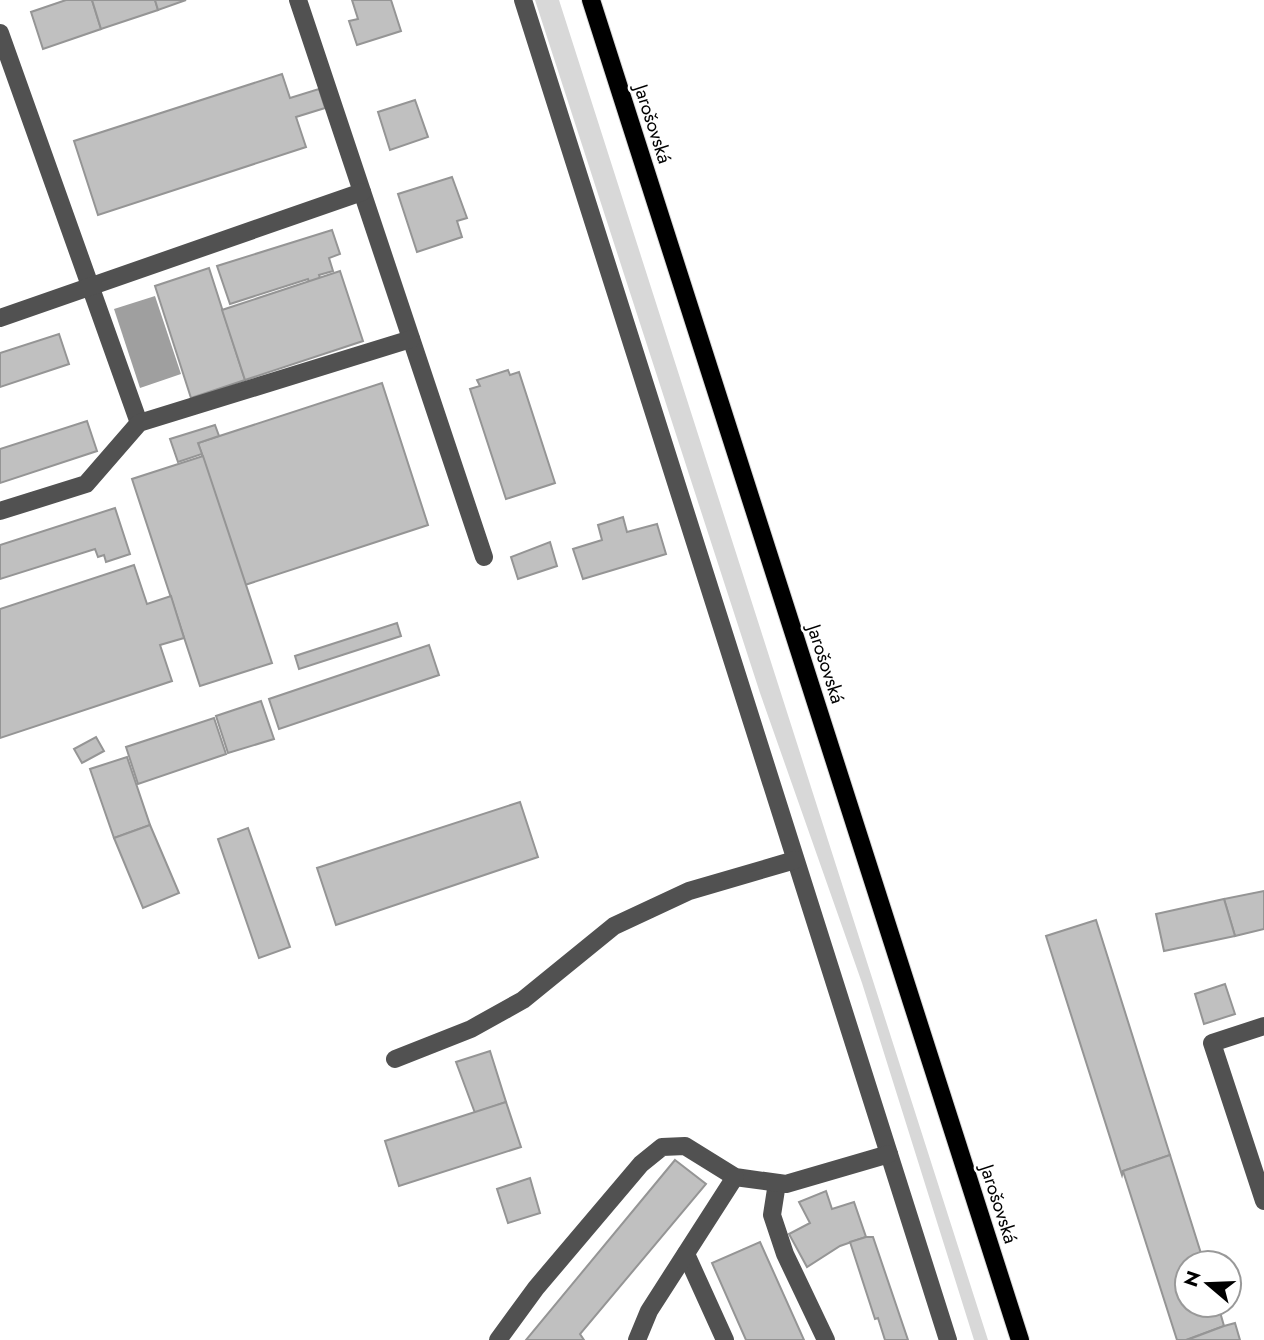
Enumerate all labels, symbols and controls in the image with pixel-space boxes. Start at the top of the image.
street label: Jarošovská [627,78,678,167]
street label: Jarošovská [800,618,851,707]
street label: Jarošovská [973,1158,1024,1247]
north arrow [1173,1249,1243,1319]
text: N [1177,1267,1208,1290]

